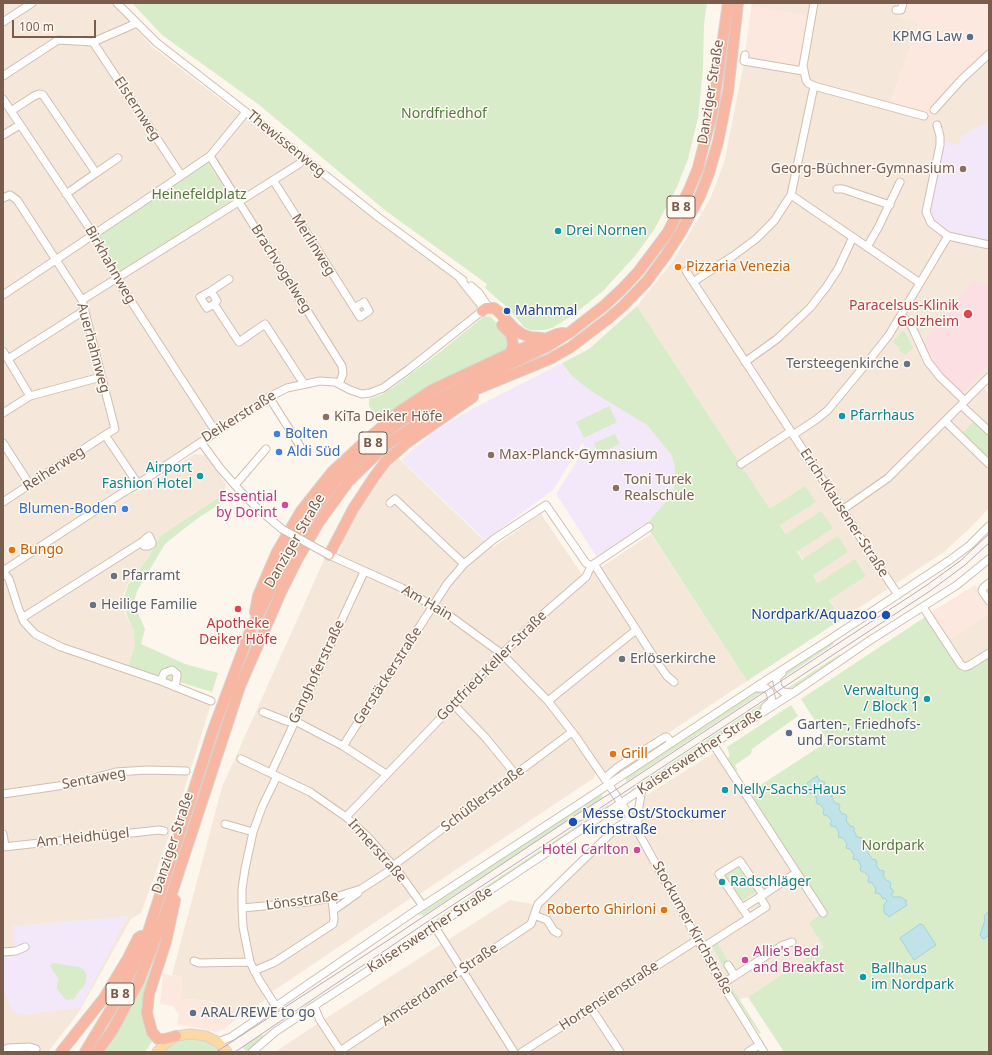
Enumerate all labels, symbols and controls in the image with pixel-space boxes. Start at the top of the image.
scale bar [14,12,98,38]
text: 100 m [19,18,54,35]
place label: KPMG Law [892,29,962,45]
marker: KPMG Law [965,32,975,42]
street label: Danziger Straße [694,39,728,145]
street label: Elsternweg [110,74,164,144]
park label: Nordfriedhof [401,106,487,122]
street label: Thewissenweg [243,107,329,181]
place label: Georg-Büchner-Gymnasium [771,161,955,177]
marker: Georg-Büchner-Gymnasium [958,164,968,174]
park label: Heinefeldplatz [151,187,247,203]
road number: B 8 [667,196,695,218]
street label: Merlinweg [287,211,339,279]
street label: Brachvogelweg [247,222,315,316]
street label: Birkhahnweg [81,223,139,307]
place label: Drei Nornen [566,223,647,239]
marker: Drei Nornen [553,226,563,236]
place label: Pizzaria Venezia [686,259,790,275]
marker: Pizzaria Venezia [673,262,683,272]
place label: Paracelsus-Klinik Golzheim [849,298,959,330]
street label: Auerhahnweg [73,301,113,395]
place label: Mahnmal [515,303,577,319]
marker: Mahnmal [502,306,512,316]
marker: Paracelsus-Klinik Golzheim [962,308,974,320]
place label: Tersteegenkirche [786,356,899,372]
marker: Tersteegenkirche [902,359,912,369]
street label: Deikerstraße [199,387,279,447]
place label: Pfarrhaus [850,408,915,424]
place label: KiTa Deiker Höfe [334,409,443,425]
marker: Pfarrhaus [837,411,847,421]
marker: KiTa Deiker Höfe [321,412,331,422]
place label: Bolten [285,426,328,442]
marker: Bolten [272,429,282,439]
road number: B 8 [359,432,387,454]
street label: Reiherweg [20,443,88,495]
place label: Aldi Süd [287,444,340,460]
street label: Erich-Klausener-Straße [796,445,892,581]
marker: Aldi Süd [274,447,284,457]
place label: Max-Planck-Gymnasium [499,447,658,463]
marker: Max-Planck-Gymnasium [486,450,496,460]
place label: Airport Fashion Hotel [102,460,192,492]
marker: Airport Fashion Hotel [195,471,205,481]
place label: Toni Turek Realschule [624,472,694,504]
marker: Toni Turek Realschule [611,483,621,493]
place label: Essential by Dorint [216,489,277,522]
street label: Danziger Straße [261,491,329,591]
marker: Essential by Dorint [280,500,290,510]
place label: Blumen-Boden [19,501,117,517]
marker: Blumen-Boden [120,504,130,514]
place label: Bungo [20,542,63,558]
marker: Bungo [7,545,17,555]
place label: Pfarramt [122,568,180,584]
marker: Pfarramt [109,571,119,581]
street label: Am Hain [398,582,456,624]
place label: Heilige Familie [101,597,197,613]
marker: Heilige Familie [88,600,98,610]
marker: Apotheke Deiker Höfe [233,604,243,614]
street label: Gottfried-Keller-Straße [433,607,551,725]
place label: Nordpark/Aquazoo [751,607,877,623]
marker: Nordpark/Aquazoo [880,609,892,621]
place label: Apotheke Deiker Höfe [199,616,277,648]
street label: Ganghoferstraße [286,617,348,727]
street label: Gerstäckerstraße [350,624,426,728]
place label: Erlöserkirche [630,651,716,667]
marker: Erlöserkirche [617,654,627,664]
place label: Verwaltung / Block 1 [844,683,919,716]
marker: Verwaltung / Block 1 [922,694,932,704]
street label: Kaiserswerther Straße [634,705,766,799]
place label: Garten-, Friedhofs- und Forstamt [797,717,921,750]
marker: Garten-, Friedhofs- und Forstamt [784,728,794,738]
place label: Grill [621,746,648,762]
marker: Grill [608,749,618,759]
street label: Schüßlerstraße [438,762,528,836]
street label: Sentaweg [61,765,127,793]
place label: Nelly-Sachs-Haus [733,782,846,798]
marker: Nelly-Sachs-Haus [720,785,730,795]
street label: Danziger Straße [149,790,197,896]
place label: Messe Ost/Stockumer Kirchstraße [582,806,726,838]
street label: Irmerstraße [344,816,410,886]
marker: Messe Ost/Stockumer Kirchstraße [567,816,579,828]
street label: Am Heidhügel [36,825,130,851]
park label: Nordpark [862,838,924,854]
place label: Hotel Carlton [542,842,629,858]
marker: Hotel Carlton [632,845,642,855]
street label: Stockumer Kirchstraße [648,859,736,997]
place label: Radschläger [730,874,811,890]
marker: Radschläger [717,877,727,887]
street label: Kaiserswerther Straße [364,883,496,977]
street label: Lönsstraße [265,888,339,914]
place label: Roberto Ghirloni [547,902,656,918]
marker: Roberto Ghirloni [659,905,669,915]
street label: Amsterdamer Straße [379,940,501,1030]
place label: Allie's Bed and Breakfast [753,944,844,976]
marker: Allie's Bed and Breakfast [740,955,750,965]
street label: Hortensienstraße [556,958,662,1034]
place label: Ballhaus im Nordpark [871,961,954,994]
marker: Ballhaus im Nordpark [858,972,868,982]
road number: B 8 [106,983,134,1005]
place label: ARAL/REWE to go [201,1005,315,1021]
marker: ARAL/REWE to go [188,1008,198,1018]

